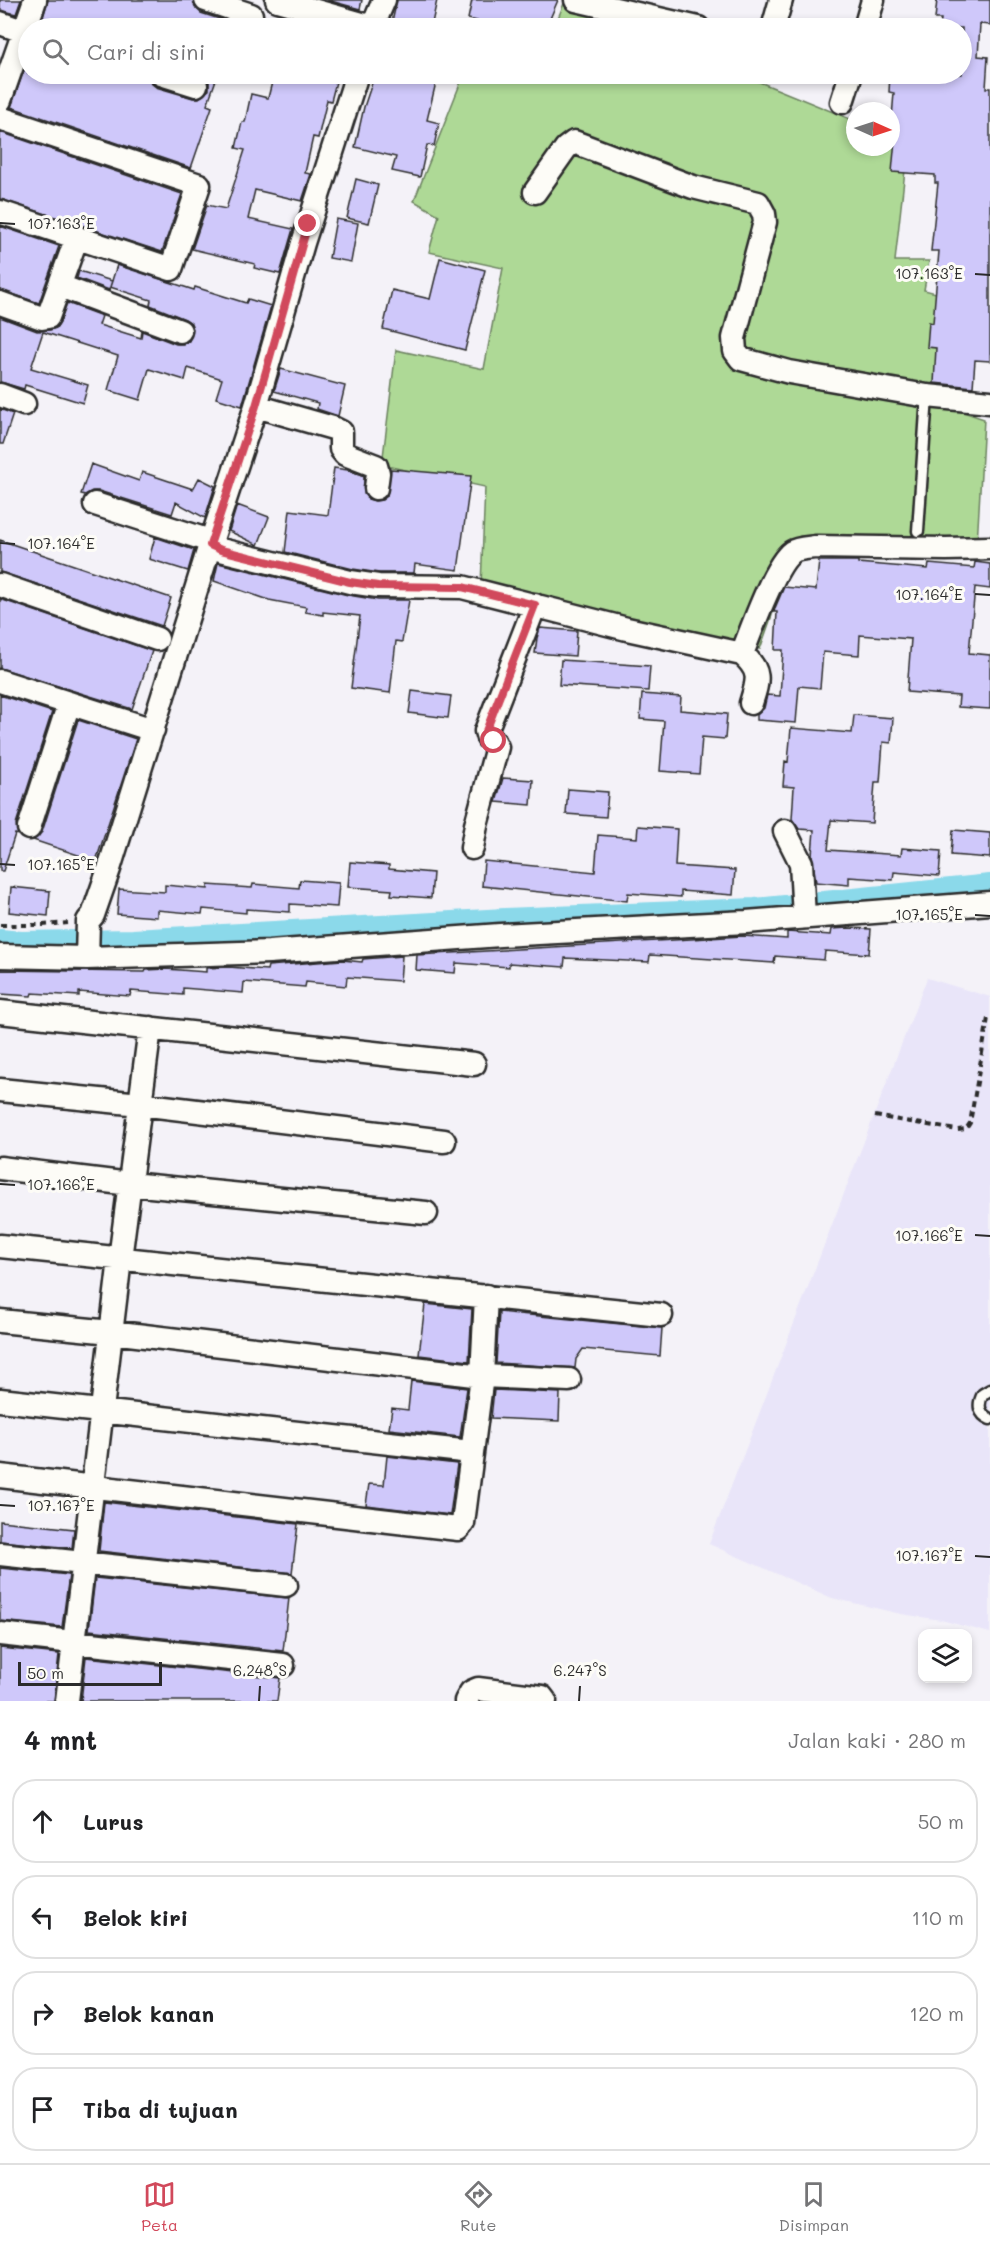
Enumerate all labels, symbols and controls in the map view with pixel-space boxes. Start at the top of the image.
search box [18,18,972,84]
icon: search [39,35,72,68]
text: Cari di sini [87,37,205,66]
north arrow [846,102,900,156]
route end [294,210,320,236]
text: 107.163°E [27,213,95,233]
text: 107.163°E [895,263,963,283]
text: 107.164°E [27,533,95,553]
text: 107.164°E [895,584,963,604]
route start [480,727,506,753]
text: 107.165°E [27,854,95,874]
text: 107.165°E [895,904,963,924]
text: 107.166°E [27,1174,95,1194]
text: 107.166°E [895,1225,963,1245]
text: 107.167°E [27,1495,95,1515]
text: 107.167°E [895,1545,963,1565]
map controls [918,1629,972,1683]
button: layers [918,1629,972,1683]
scale bar [18,1659,162,1686]
text: 6.248°S [233,1660,287,1680]
text: 6.247°S [553,1660,607,1680]
text: 50 m [27,1662,64,1683]
text: 4 mnt [24,1723,97,1757]
text: Jalan kaki · 280 m [788,1727,966,1753]
icon: ahead [26,1805,59,1838]
text: Lurus [83,1807,144,1836]
text: 50 m [918,1808,964,1834]
icon: left [26,1901,59,1934]
text: Belok kiri [83,1903,188,1932]
text: 110 m [911,1904,964,1930]
icon: right [26,1997,59,2030]
text: Belok kanan [83,1999,214,2028]
text: 120 m [909,2000,964,2026]
icon: arrive [26,2093,59,2126]
text: Tiba di tujuan [83,2095,238,2124]
tab: Peta [141,2178,178,2235]
tab: Rute [460,2178,496,2235]
tab: Disimpan [779,2178,849,2235]

